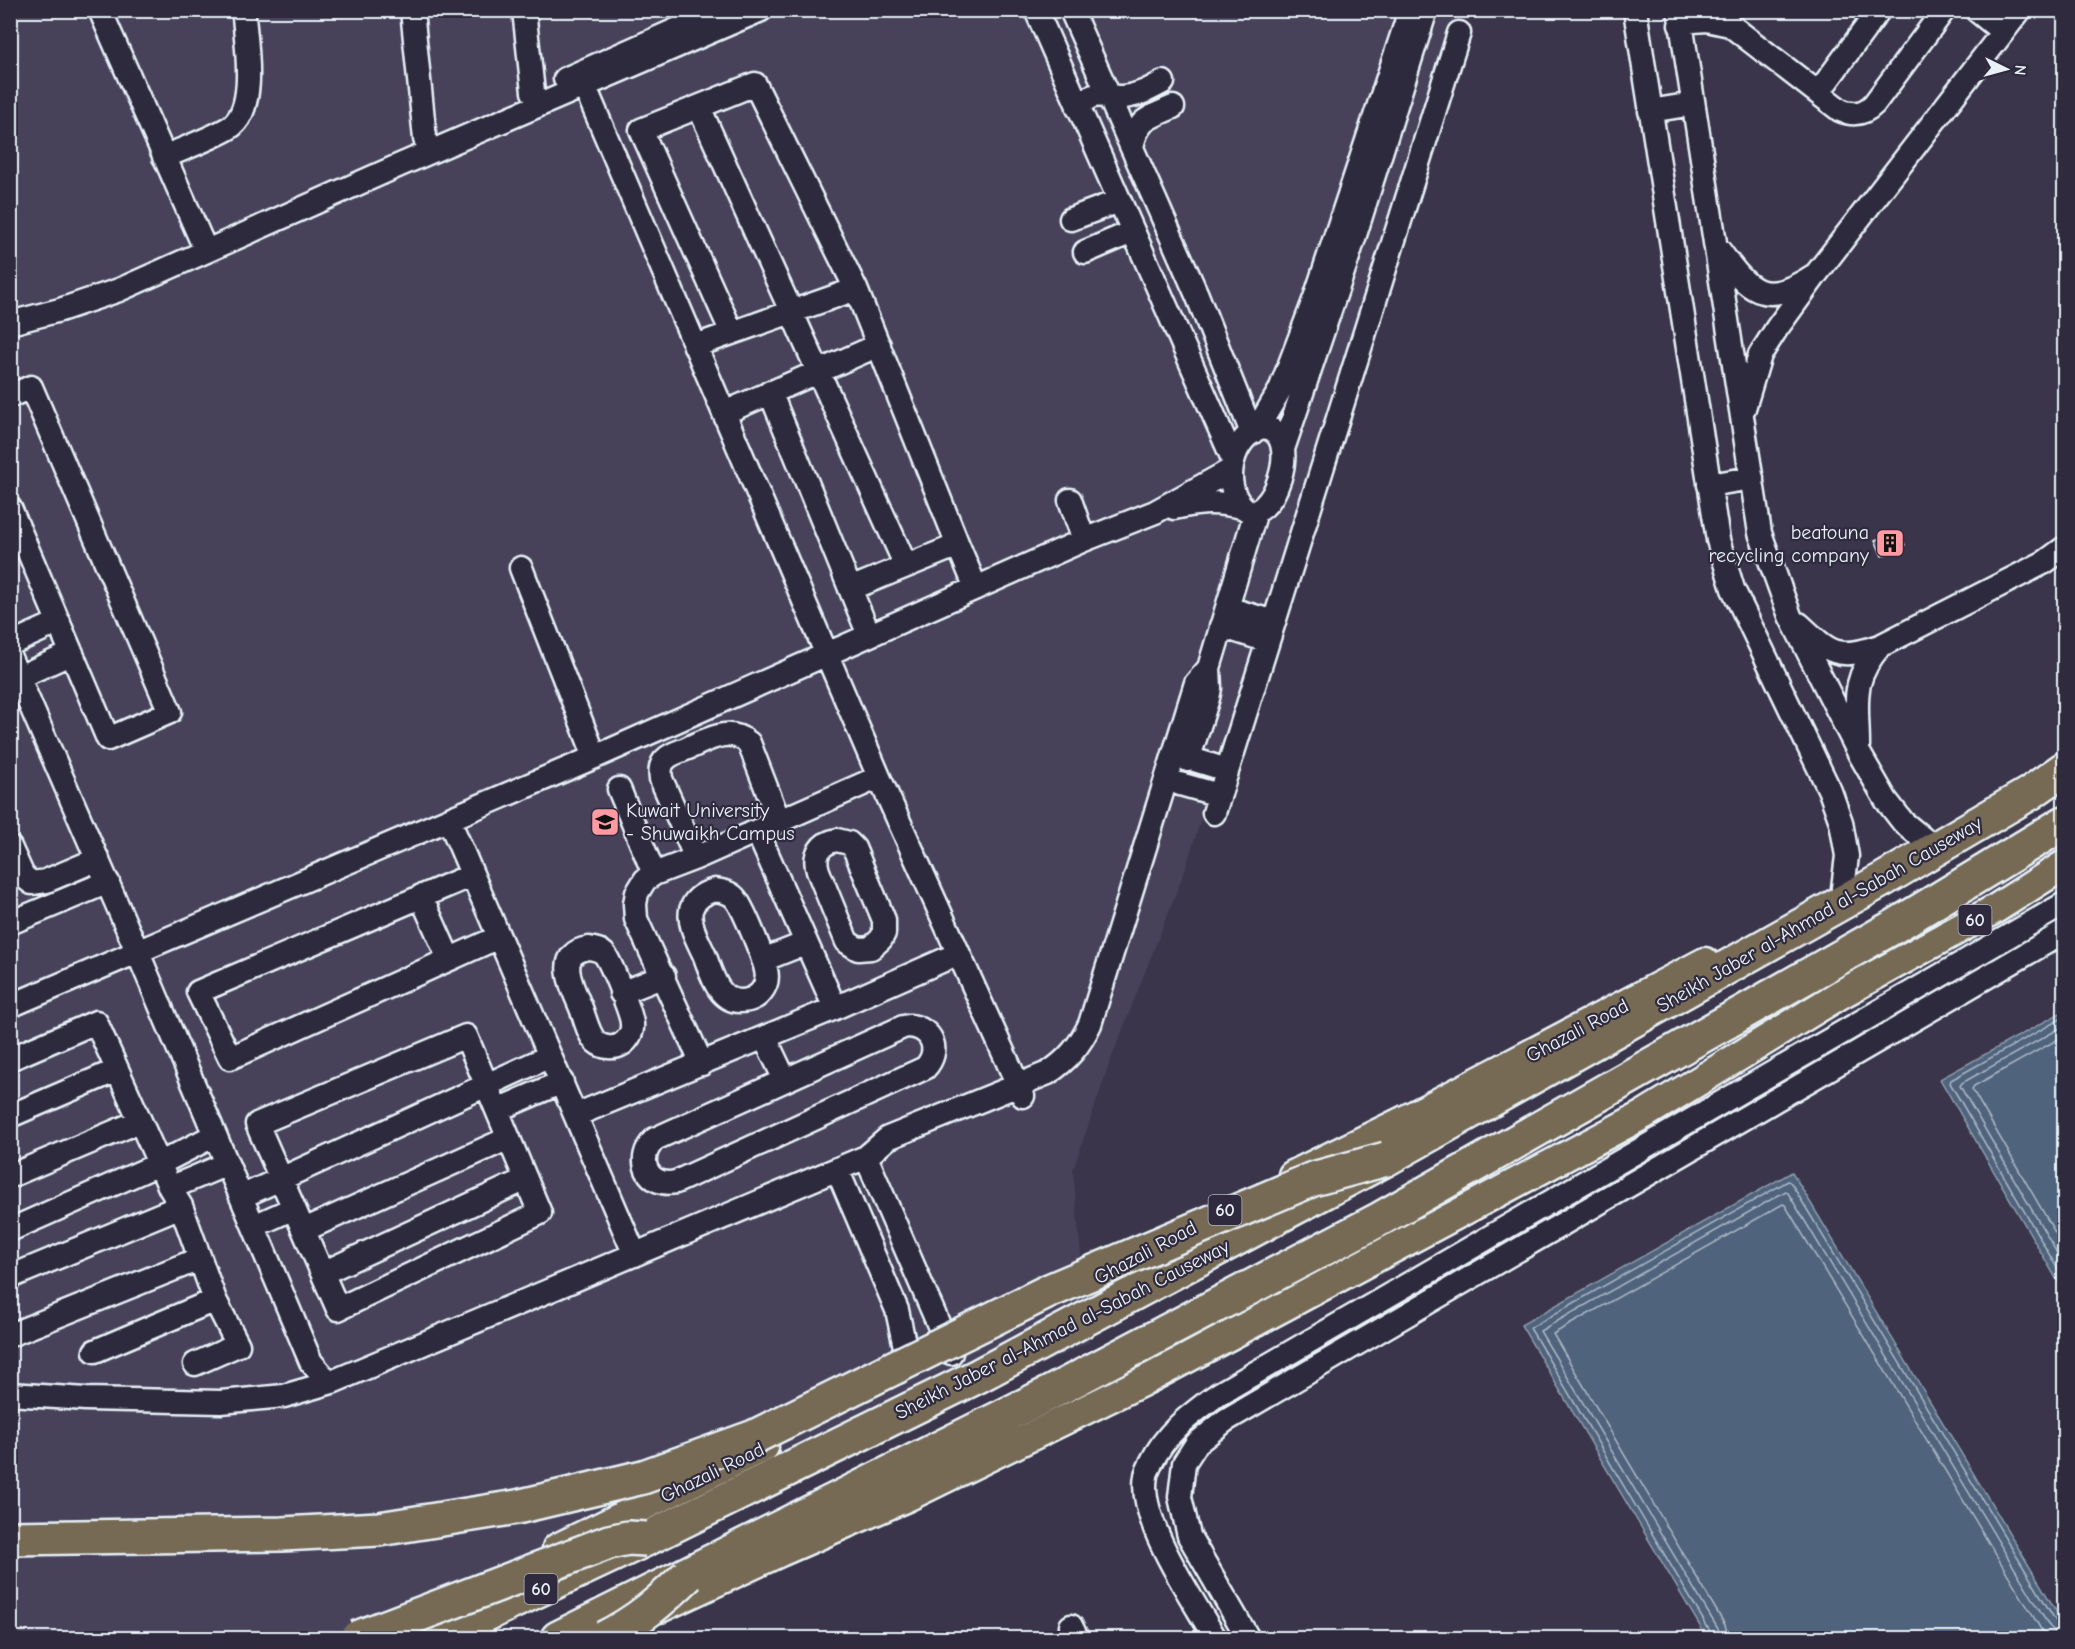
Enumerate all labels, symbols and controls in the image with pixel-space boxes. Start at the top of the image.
north arrow [1976,39,2036,99]
text: N [2011,64,2029,76]
place label: beatouna recycling company [1709,521,1869,567]
building icon: beatouna recycling company [1874,527,1906,559]
place label: Kuwait University - Shuwaikh Campus [626,799,795,845]
school or university icon: Kuwait University - Shuwaikh Campus [589,806,621,838]
street label: Sheikh Jaber al-Ahmad al-Sabah Causeway [1652,811,1986,1017]
road number: 60 [1958,905,1992,935]
street label: Ghazali Road [1522,994,1632,1067]
road number: 60 [1208,1195,1242,1225]
street label: Ghazali Road [1090,1216,1200,1289]
street label: Sheikh Jaber al-Ahmad al-Sabah Causeway [891,1235,1233,1424]
street label: Ghazali Road [657,1437,768,1507]
road number: 60 [524,1574,558,1604]

